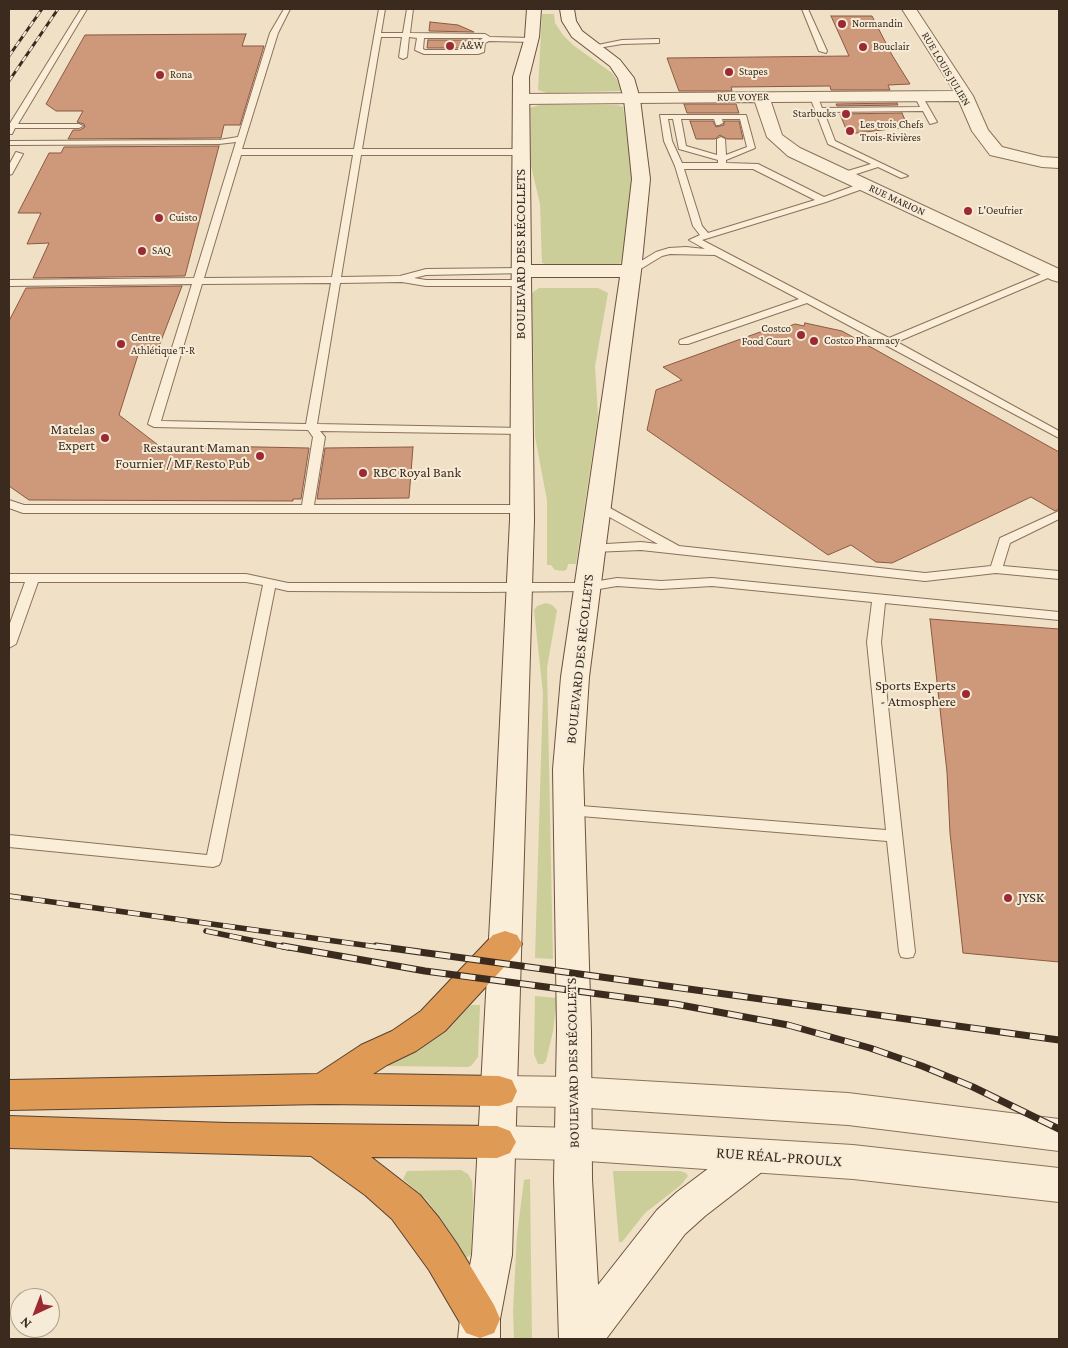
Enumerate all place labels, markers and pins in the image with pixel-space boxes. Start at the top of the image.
place label: Normandin [852,17,903,31]
marker: Normandin [836,18,848,30]
place label: A&W [460,39,484,53]
marker: A&W [444,40,456,52]
place label: Bouclair [873,40,910,54]
marker: Bouclair [857,41,869,53]
place label: Stapes [739,65,768,79]
marker: Stapes [723,66,735,78]
place label: Rona [170,68,192,82]
marker: Rona [154,69,166,81]
place label: Starbucks [793,107,836,121]
marker: Starbucks [840,108,852,120]
place label: Les trois Chefs Trois-Rivières [860,118,923,144]
marker: Les trois Chefs Trois-Rivières [844,125,856,137]
place label: L'Oeufrier [978,204,1023,218]
marker: L'Oeufrier [962,205,974,217]
place label: Cuisto [169,211,197,225]
marker: Cuisto [153,212,165,224]
place label: SAQ [152,244,171,258]
marker: SAQ [136,245,148,257]
place label: Costco Food Court [742,322,791,348]
marker: Costco Food Court [795,329,807,341]
place label: Centre Athlétique T-R [131,331,195,357]
place label: Costco Pharmacy [824,334,900,348]
marker: Costco Pharmacy [808,335,820,347]
marker: Centre Athlétique T-R [115,338,127,350]
place label: Matelas Expert [51,422,95,454]
marker: Matelas Expert [99,432,111,444]
place label: Restaurant Maman Fournier / MF Resto Pub [115,440,250,472]
marker: Restaurant Maman Fournier / MF Resto Pub [254,450,266,462]
place label: RBC Royal Bank [373,465,461,481]
marker: RBC Royal Bank [357,467,369,479]
place label: Sports Experts - Atmosphere [875,678,956,710]
marker: Sports Experts - Atmosphere [960,688,972,700]
place label: JYSK [1018,890,1044,906]
marker: JYSK [1002,892,1014,904]

